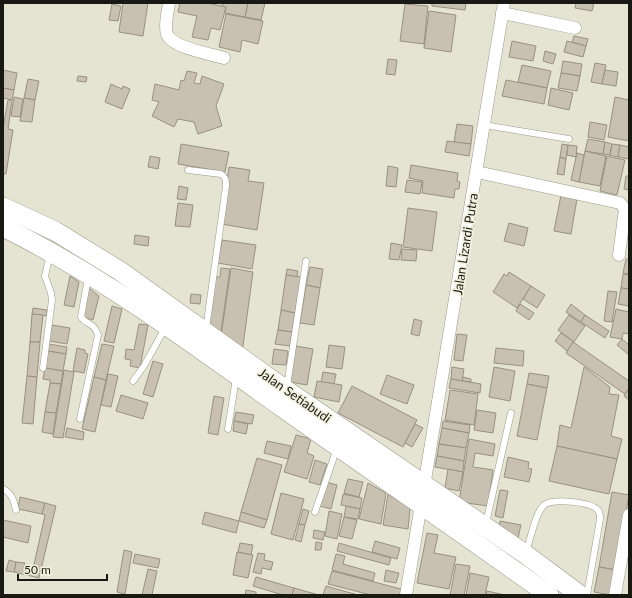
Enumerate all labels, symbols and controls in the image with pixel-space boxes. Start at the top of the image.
street label: Jalan Lizardi Putra [449,192,481,296]
street label: Jalan Setiabudi [256,364,334,426]
scale bar [18,556,107,582]
text: 50 m [24,562,51,577]

